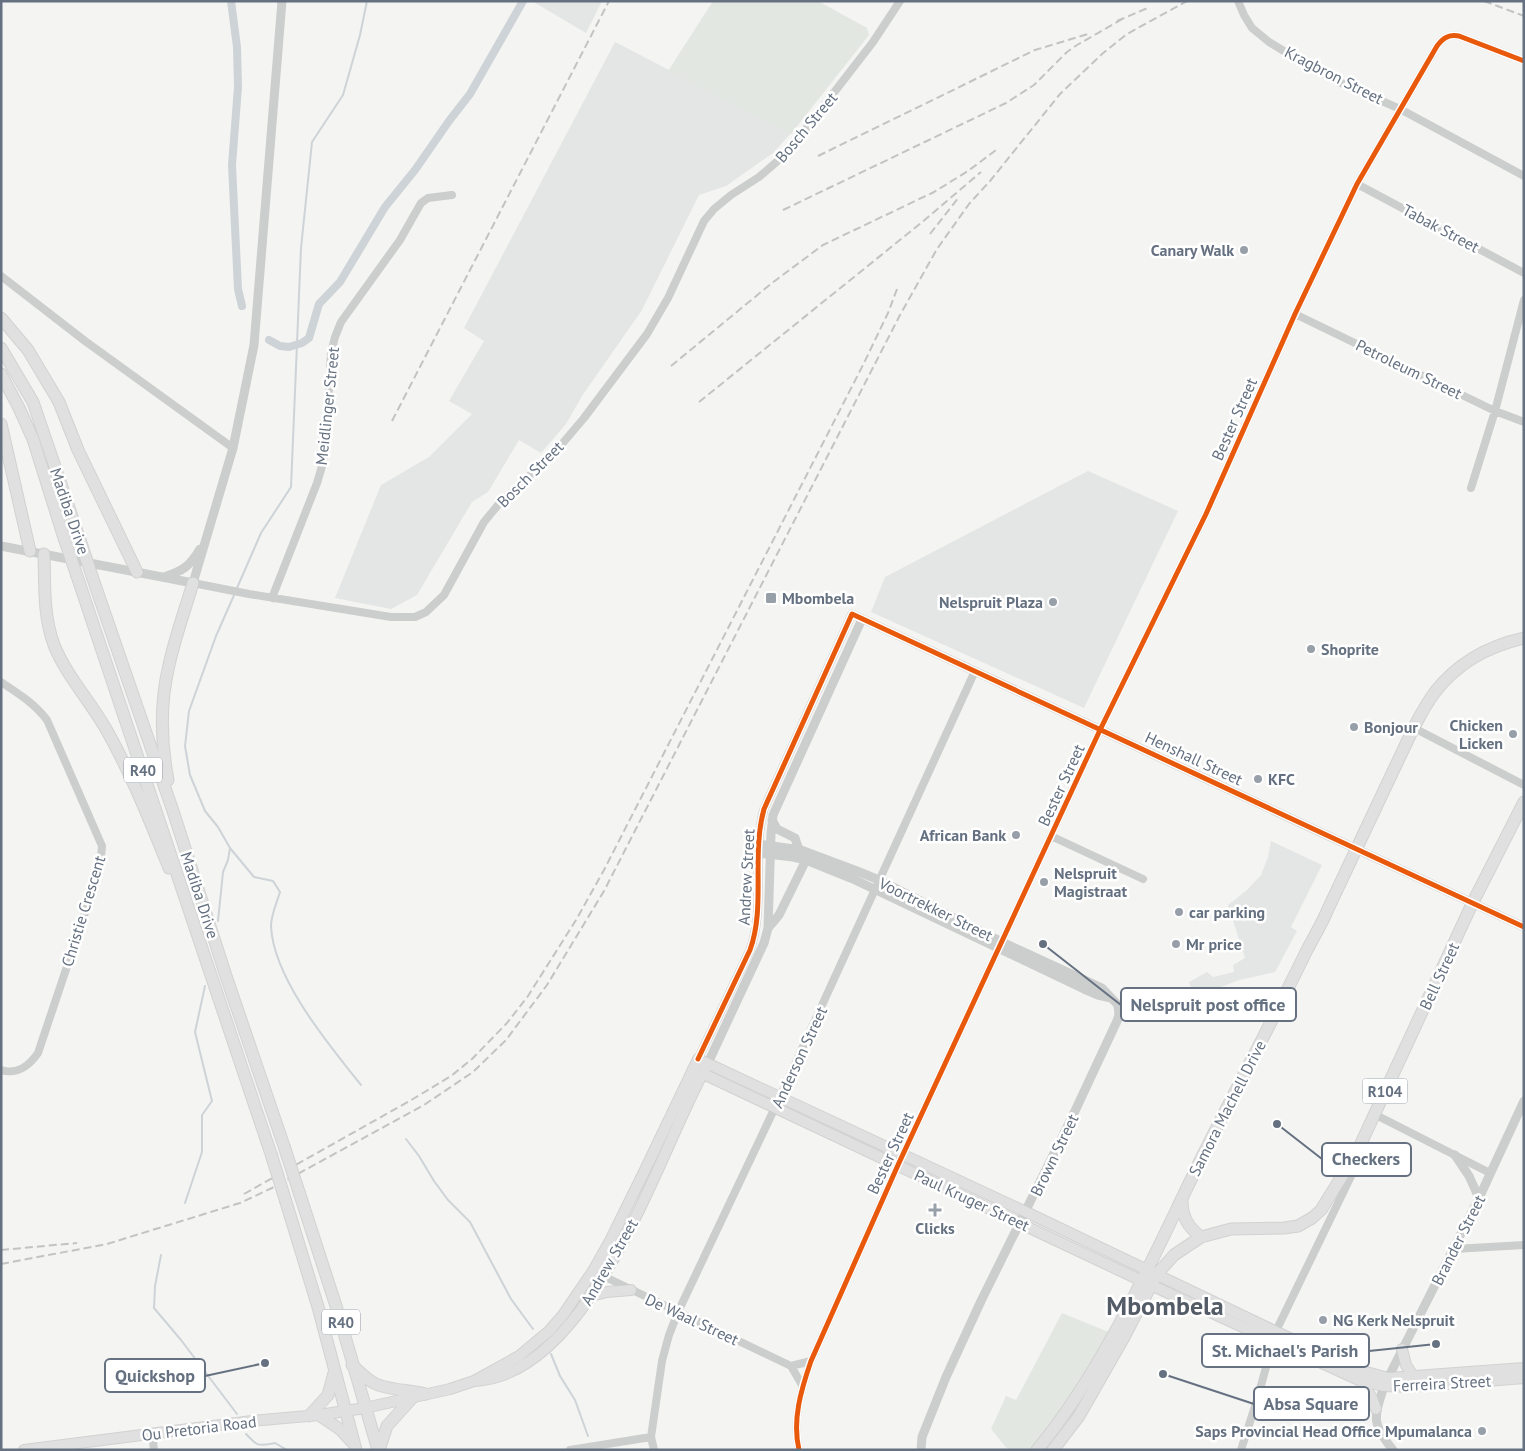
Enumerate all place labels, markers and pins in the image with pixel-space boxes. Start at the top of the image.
place label: Canary Walk [1151,240,1234,260]
marker: Canary Walk [1238,244,1250,256]
place label: Mbombela [782,588,854,608]
marker: Mbombela [764,591,778,605]
place label: Nelspruit Plaza [939,592,1043,612]
marker: Nelspruit Plaza [1047,596,1059,608]
place label: Shoprite [1321,639,1379,659]
marker: Shoprite [1305,643,1317,655]
place label: Chicken Licken [1450,715,1503,753]
place label: Bonjour [1364,717,1418,737]
marker: Bonjour [1348,721,1360,733]
marker: Chicken Licken [1507,728,1519,740]
place label: KFC [1268,769,1295,789]
marker: KFC [1252,773,1264,785]
place label: African Bank [920,825,1006,845]
marker: African Bank [1010,829,1022,841]
place label: Nelspruit Magistraat [1054,863,1127,901]
marker: Nelspruit Magistraat [1038,876,1050,888]
place label: car parking [1189,902,1265,922]
marker: car parking [1173,906,1185,918]
place label: Mr price [1186,934,1242,954]
marker: Mr price [1170,938,1182,950]
callout: Nelspruit post office [1121,988,1296,1021]
callout: Checkers [1322,1143,1411,1176]
marker: Clicks [929,1204,941,1216]
place label: Clicks [915,1218,955,1238]
place label: NG Kerk Nelspruit [1333,1310,1455,1330]
marker: NG Kerk Nelspruit [1317,1314,1329,1326]
callout: St. Michael's Parish [1202,1334,1369,1367]
callout: Quickshop [105,1359,205,1392]
callout: Absa Square [1254,1387,1369,1420]
place label: Saps Provincial Head Office Mpumalanca [1195,1421,1472,1441]
marker: Saps Provincial Head Office Mpumalanca [1476,1425,1488,1437]

